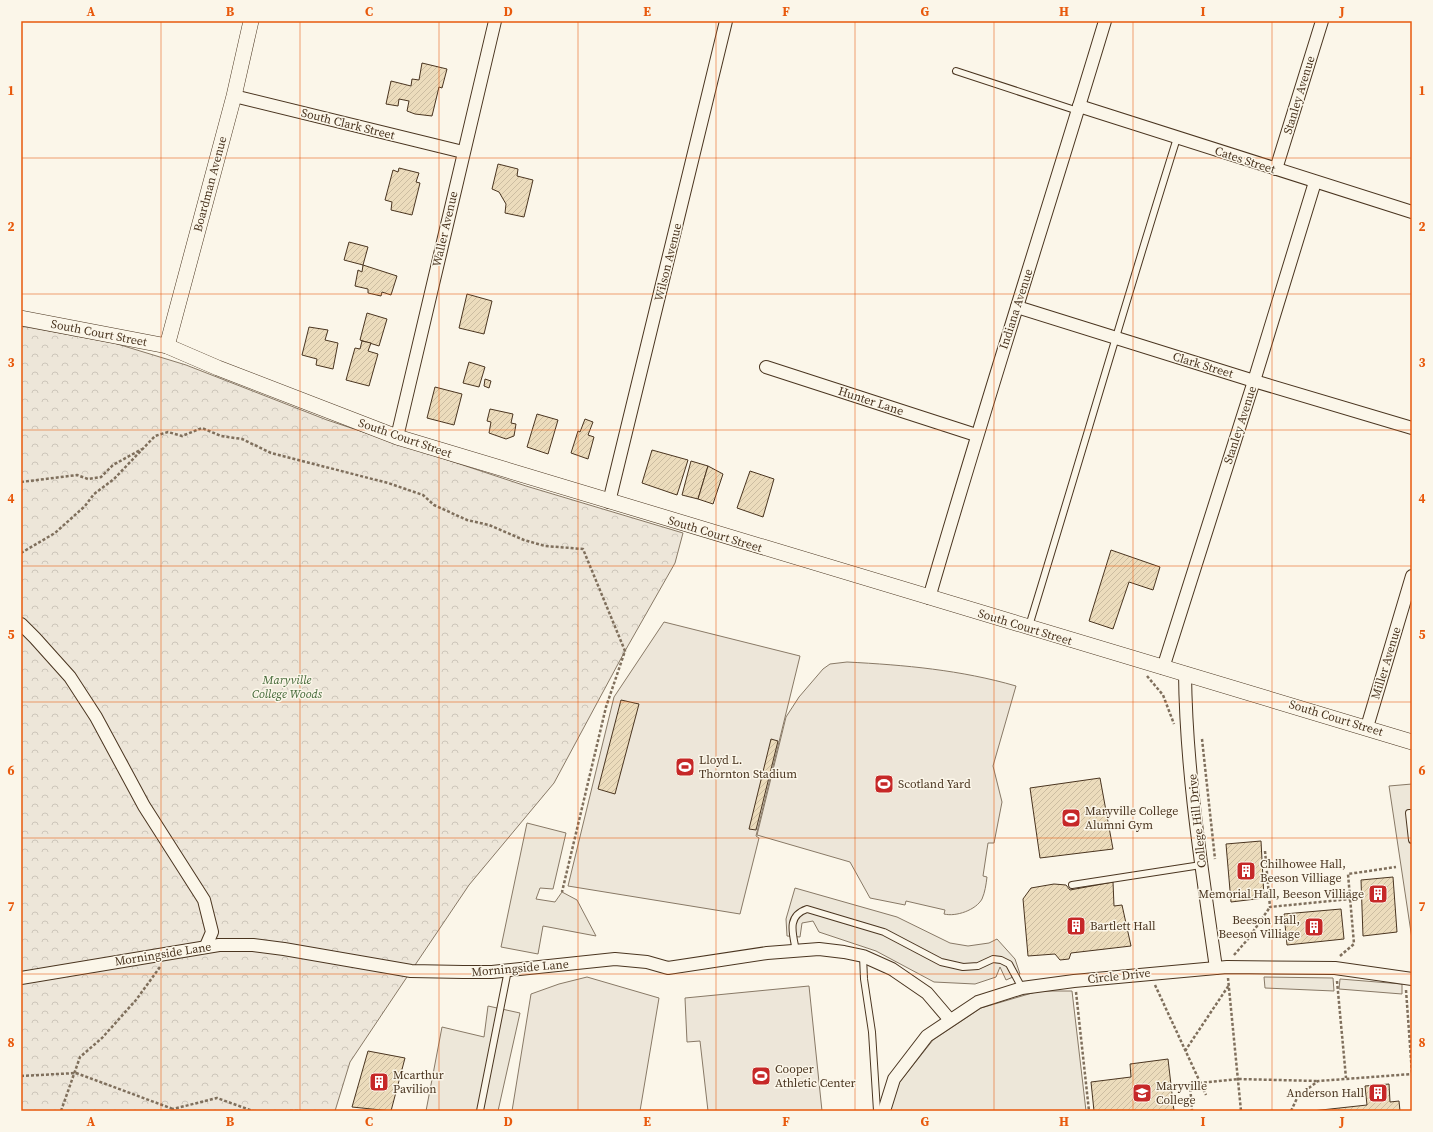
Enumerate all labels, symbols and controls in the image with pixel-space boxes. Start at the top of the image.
text: A [87,3,96,20]
text: B [226,3,235,20]
text: C [365,3,373,20]
text: D [503,3,513,20]
text: E [643,3,651,20]
text: F [782,3,790,20]
text: G [921,3,930,20]
text: H [1059,3,1069,20]
text: I [1200,3,1206,20]
text: J [1338,3,1345,20]
street label: Stanley Avenue [1279,54,1319,136]
text: 1 [7,82,15,99]
text: 1 [1418,82,1426,99]
street label: South Clark Street [300,105,397,143]
street label: Boardman Avenue [190,134,230,234]
street label: Cates Street [1213,143,1277,177]
street label: Waller Avenue [429,190,461,268]
text: 2 [7,218,15,235]
text: 2 [1418,218,1426,235]
street label: Wilson Avenue [651,221,685,303]
street label: Indiana Avenue [995,267,1037,351]
street label: South Court Street [50,316,149,350]
street label: Clark Street [1171,348,1235,382]
text: 3 [7,354,15,371]
text: 3 [1418,354,1426,371]
street label: Hunter Lane [836,383,906,419]
street label: Stanley Avenue [1220,384,1260,466]
street label: South Court Street [356,415,454,461]
text: 4 [7,490,15,507]
text: 4 [1418,490,1426,507]
street label: South Court Street [666,512,764,556]
street label: South Court Street [976,605,1074,649]
street label: Miller Avenue [1367,625,1405,701]
text: 5 [7,626,15,643]
text: 5 [1418,626,1426,643]
park label: Maryville College Woods [252,672,323,702]
street label: South Court Street [1287,696,1385,740]
place label: Lloyd L. Thornton Stadium [699,752,797,782]
sports icon: Lloyd L. Thornton Stadium [674,756,696,778]
text: 6 [7,762,15,779]
text: 6 [1418,762,1426,779]
sports icon: Scotland Yard [873,773,895,795]
street label: College Hill Drive [1184,773,1210,869]
place label: Scotland Yard [898,776,971,792]
place label: Maryville College Alumni Gym [1085,803,1178,833]
sports icon: Maryville College Alumni Gym [1060,807,1082,829]
place label: Chilhowee Hall, Beeson Villiage [1260,856,1346,886]
building icon: Chilhowee Hall, Beeson Villiage [1235,860,1257,882]
building icon: Memorial Hall, Beeson Villiage [1367,883,1389,905]
place label: Memorial Hall, Beeson Villiage [1198,886,1364,902]
text: 7 [7,898,15,915]
text: 7 [1418,898,1426,915]
place label: Beeson Hall, Beeson Villiage [1218,912,1300,942]
building icon: Bartlett Hall [1065,915,1087,937]
building icon: Beeson Hall, Beeson Villiage [1303,916,1325,938]
place label: Bartlett Hall [1090,918,1156,934]
street label: Morningside Lane [114,938,212,970]
street label: Morningside Lane [471,956,569,980]
street label: Circle Drive [1087,965,1151,987]
text: 8 [7,1034,15,1051]
text: 8 [1418,1034,1426,1051]
place label: Cooper Athletic Center [775,1061,856,1091]
sports icon: Cooper Athletic Center [750,1065,772,1087]
place label: Mcarthur Pavilion [393,1067,444,1097]
building icon: Mcarthur Pavilion [368,1071,390,1093]
place label: Maryville College [1156,1078,1207,1108]
school or university icon: Maryville College [1131,1082,1153,1104]
building icon: Anderson Hall [1367,1082,1389,1104]
place label: Anderson Hall [1287,1085,1364,1101]
text: A [87,1113,96,1130]
text: B [226,1113,235,1130]
text: C [365,1113,373,1130]
text: D [503,1113,513,1130]
text: E [643,1113,651,1130]
text: F [782,1113,790,1130]
text: G [921,1113,930,1130]
text: H [1059,1113,1069,1130]
text: I [1200,1113,1206,1130]
text: J [1338,1113,1345,1130]

